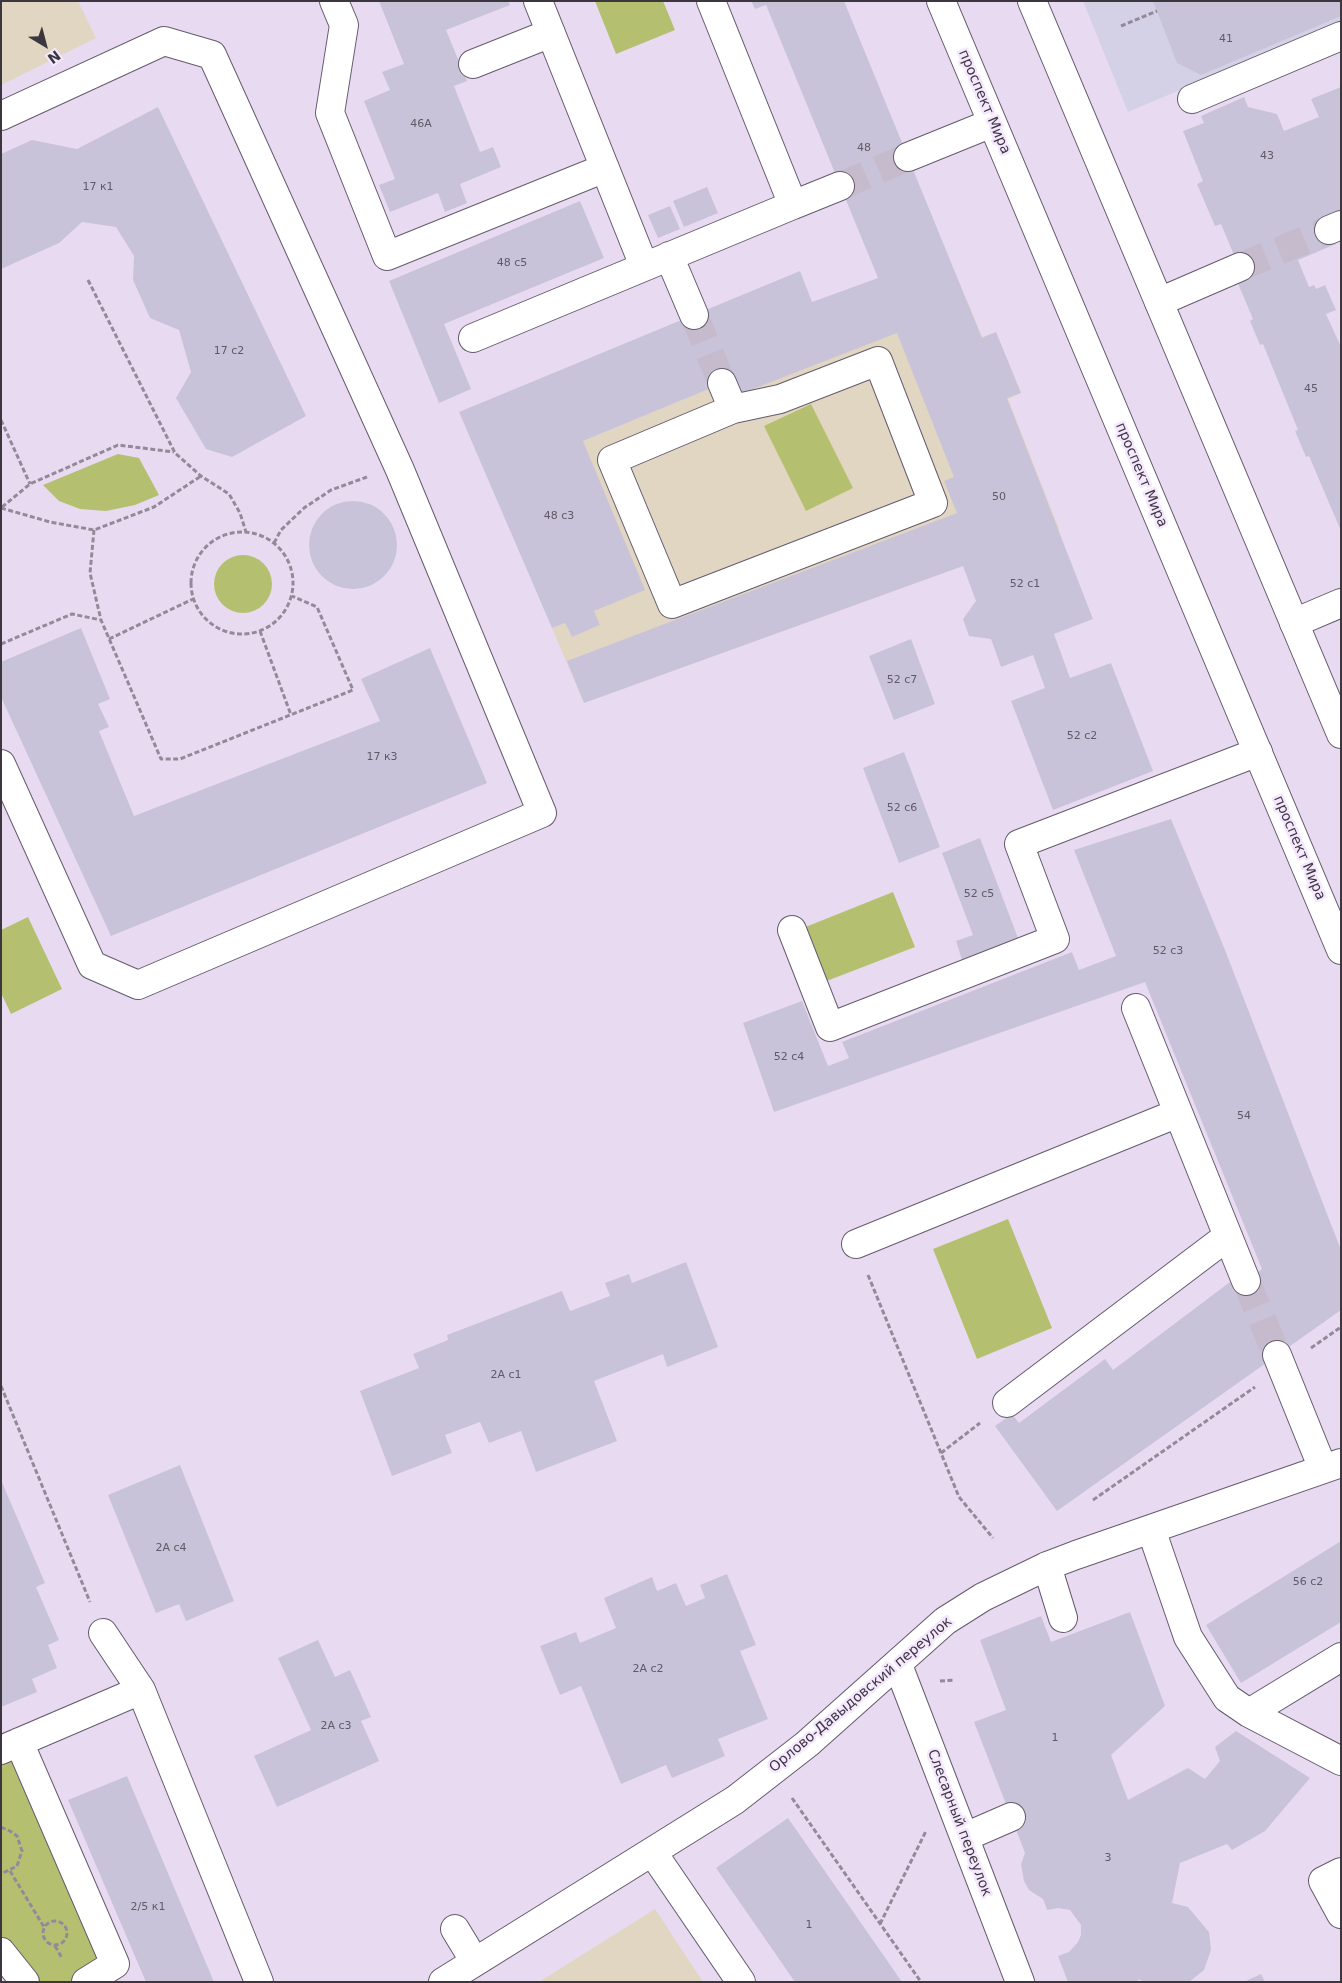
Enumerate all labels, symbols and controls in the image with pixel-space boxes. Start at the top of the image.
north arrow [20,20,70,70]
house number: 41 [1219,32,1233,46]
text: N [45,47,64,67]
street label: проспект Мира [954,47,1014,157]
house number: 46А [410,117,432,131]
house number: 48 [857,141,871,155]
house number: 43 [1260,149,1274,163]
house number: 17 к1 [82,180,114,194]
house number: 48 с5 [497,256,527,270]
house number: 17 с2 [214,344,244,358]
house number: 45 [1304,382,1318,396]
street label: проспект Мира [1111,420,1171,530]
house number: 50 [992,490,1006,504]
house number: 48 с3 [544,509,574,523]
house number: 52 с1 [1010,577,1040,591]
house number: 52 с7 [887,673,917,687]
house number: 52 с2 [1067,729,1097,743]
house number: 17 к3 [366,750,398,764]
street label: проспект Мира [1269,793,1329,903]
house number: 52 с6 [887,801,917,815]
house number: 52 с5 [964,887,994,901]
house number: 52 с3 [1153,944,1183,958]
house number: 52 с4 [774,1050,804,1064]
house number: 54 [1237,1109,1251,1123]
house number: 2А с1 [490,1368,522,1382]
house number: 2А с4 [155,1541,187,1555]
house number: 56 с2 [1293,1575,1323,1589]
street label: Орлово-Давыдовский переулок [766,1614,956,1776]
house number: 2А с2 [632,1662,664,1676]
house number: 2А с3 [320,1719,352,1733]
house number: 1 [1052,1731,1058,1745]
street label: Слесарный переулок [923,1747,995,1899]
house number: 3 [1105,1851,1111,1865]
house number: 2/5 к1 [131,1900,165,1914]
house number: 1 [806,1918,812,1932]

